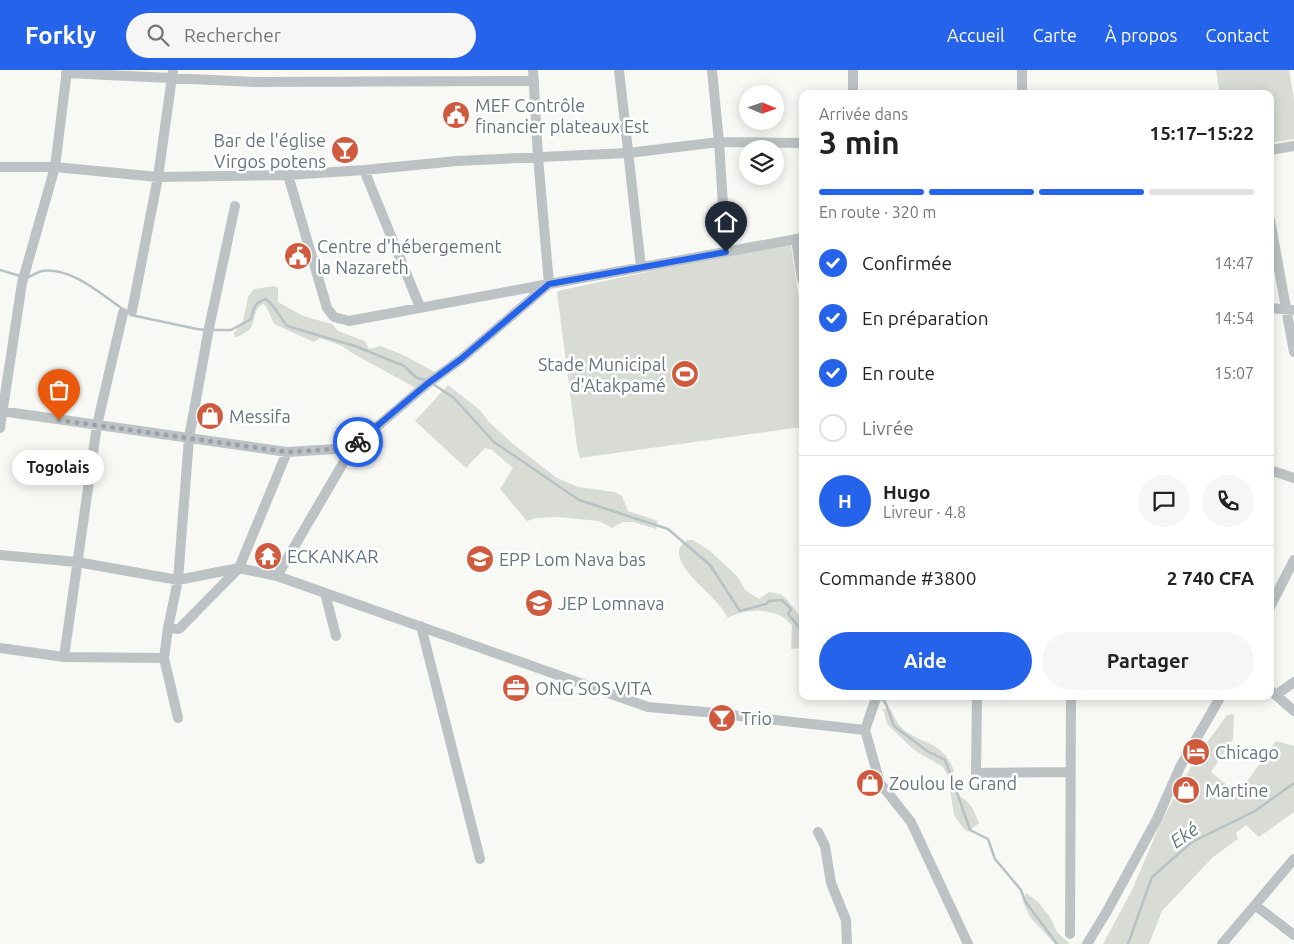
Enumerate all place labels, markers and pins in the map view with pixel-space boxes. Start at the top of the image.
place label: MEF Contrôle financier plateaux Est [475,95,649,136]
public building icon: MEF Contrôle financier plateaux Est [441,100,471,130]
place label: Bar de l'église Virgos potens [214,130,326,171]
bar icon: Bar de l'église Virgos potens [330,135,360,165]
pin [705,201,747,252]
place label: Centre d'hébergement la Nazareth [317,236,502,277]
public building icon: Centre d'hébergement la Nazareth [283,241,313,271]
place label: Stade Municipal d'Atakpamé [538,354,666,395]
sports icon: Stade Municipal d'Atakpamé [670,359,700,389]
pin [38,369,80,420]
shop icon: Messifa [195,401,225,431]
place label: Messifa [229,406,291,426]
callout: Togolais [13,450,105,485]
temple icon: ECKANKAR [253,541,283,571]
school or university icon: EPP Lom Nava bas [465,544,495,574]
place label: ECKANKAR [287,546,378,566]
place label: EPP Lom Nava bas [499,549,646,569]
school or university icon: JEP Lomnava [524,588,554,618]
place label: JEP Lomnava [558,593,665,613]
office icon: ONG SOS VITA [501,673,531,703]
place label: ONG SOS VITA [535,678,652,698]
bar icon: Trio [707,703,737,733]
place label: Trio [741,708,772,728]
hotel icon: Chicago [1181,737,1211,767]
place label: Chicago [1215,742,1279,762]
shop icon: Zoulou le Grand [855,768,885,798]
place label: Zoulou le Grand [889,773,1017,793]
shop icon: Martine [1171,775,1201,805]
place label: Martine [1205,780,1268,800]

